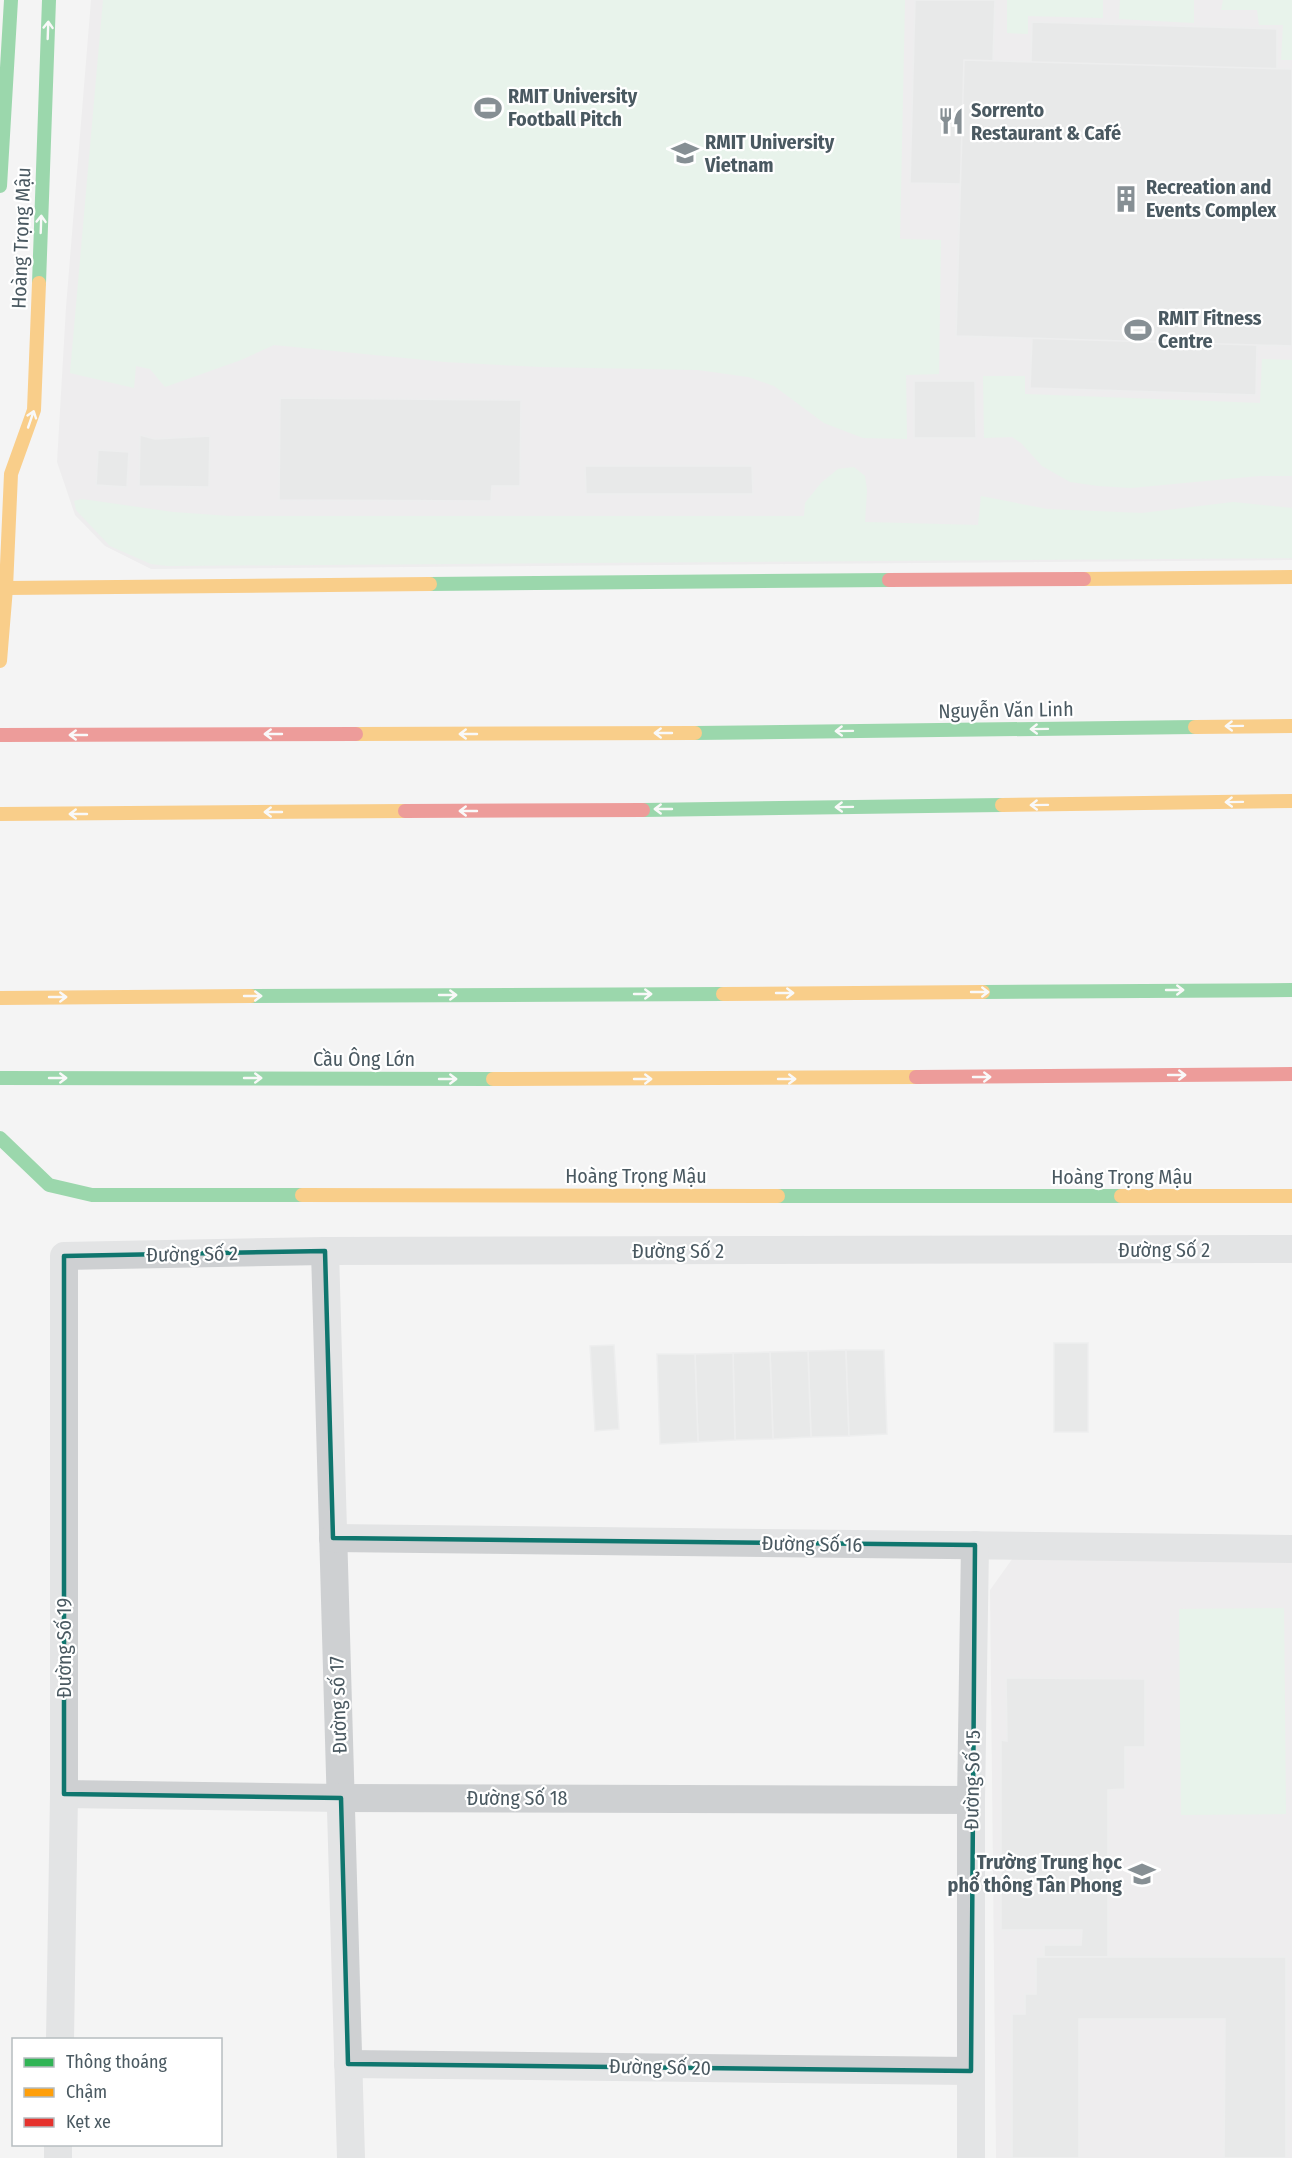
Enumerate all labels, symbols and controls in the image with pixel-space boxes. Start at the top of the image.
one-way arrow [43,20,54,40]
place label: RMIT University Football Pitch [508,84,638,131]
sports icon: RMIT University Football Pitch [473,93,503,123]
place label: Sorrento Restaurant & Café [971,98,1121,145]
restaurant icon: Sorrento Restaurant & Café [936,106,966,136]
place label: RMIT University Vietnam [704,130,835,177]
school or university icon: RMIT University Vietnam [670,138,700,168]
street label: Hoàng Trọng Mậu [7,167,35,309]
place label: Recreation and Events Complex [1146,175,1277,222]
building icon: Recreation and Events Complex [1111,184,1141,214]
one-way arrow [36,215,47,235]
place label: RMIT Fitness Centre [1158,306,1262,353]
sports icon: RMIT Fitness Centre [1123,315,1153,345]
one-way arrow [27,410,38,429]
street label: Nguyễn Văn Linh [938,697,1074,723]
one-way arrow [1224,721,1244,732]
one-way arrow [1029,723,1049,735]
one-way arrow [834,725,854,737]
one-way arrow [653,727,673,739]
one-way arrow [263,728,283,740]
one-way arrow [458,728,478,740]
one-way arrow [68,729,88,741]
one-way arrow [1224,796,1244,808]
one-way arrow [1029,799,1049,810]
one-way arrow [834,801,854,813]
one-way arrow [654,803,674,815]
one-way arrow [459,805,479,817]
one-way arrow [264,806,284,818]
one-way arrow [69,808,89,819]
one-way arrow [1165,985,1185,996]
one-way arrow [970,986,990,998]
one-way arrow [775,987,795,999]
one-way arrow [633,988,653,1000]
one-way arrow [438,989,458,1001]
one-way arrow [243,990,263,1002]
one-way arrow [48,991,68,1003]
street label: Cầu Ông Lớn [313,1047,415,1071]
one-way arrow [1166,1069,1186,1081]
one-way arrow [971,1071,991,1083]
one-way arrow [48,1072,68,1084]
one-way arrow [243,1072,263,1084]
one-way arrow [438,1073,458,1085]
one-way arrow [633,1073,653,1085]
one-way arrow [776,1073,796,1085]
street label: Hoàng Trọng Mậu [565,1164,707,1188]
street label: Hoàng Trọng Mậu [1051,1165,1193,1189]
street label: Đường Số 2 [1118,1238,1210,1262]
street label: Đường Số 2 [632,1239,724,1263]
street label: Đường Số 2 [146,1241,238,1267]
street label: Đường Số 16 [761,1531,863,1557]
street label: Đường Số 19 [52,1598,76,1698]
street label: Đường số 17 [324,1656,352,1754]
street label: Đường Số 15 [959,1730,985,1830]
street label: Đường Số 18 [467,1786,567,1810]
place label: Trường Trung học phổ thông Tân Phong [948,1850,1122,1897]
school or university icon: Trường Trung học phổ thông Tân Phong [1127,1859,1157,1889]
legend [12,2038,222,2146]
text: Thông thoáng [66,2051,167,2073]
street label: Đường Số 20 [609,2054,711,2080]
text: Chậm [66,2081,107,2103]
text: Kẹt xe [66,2111,111,2133]

